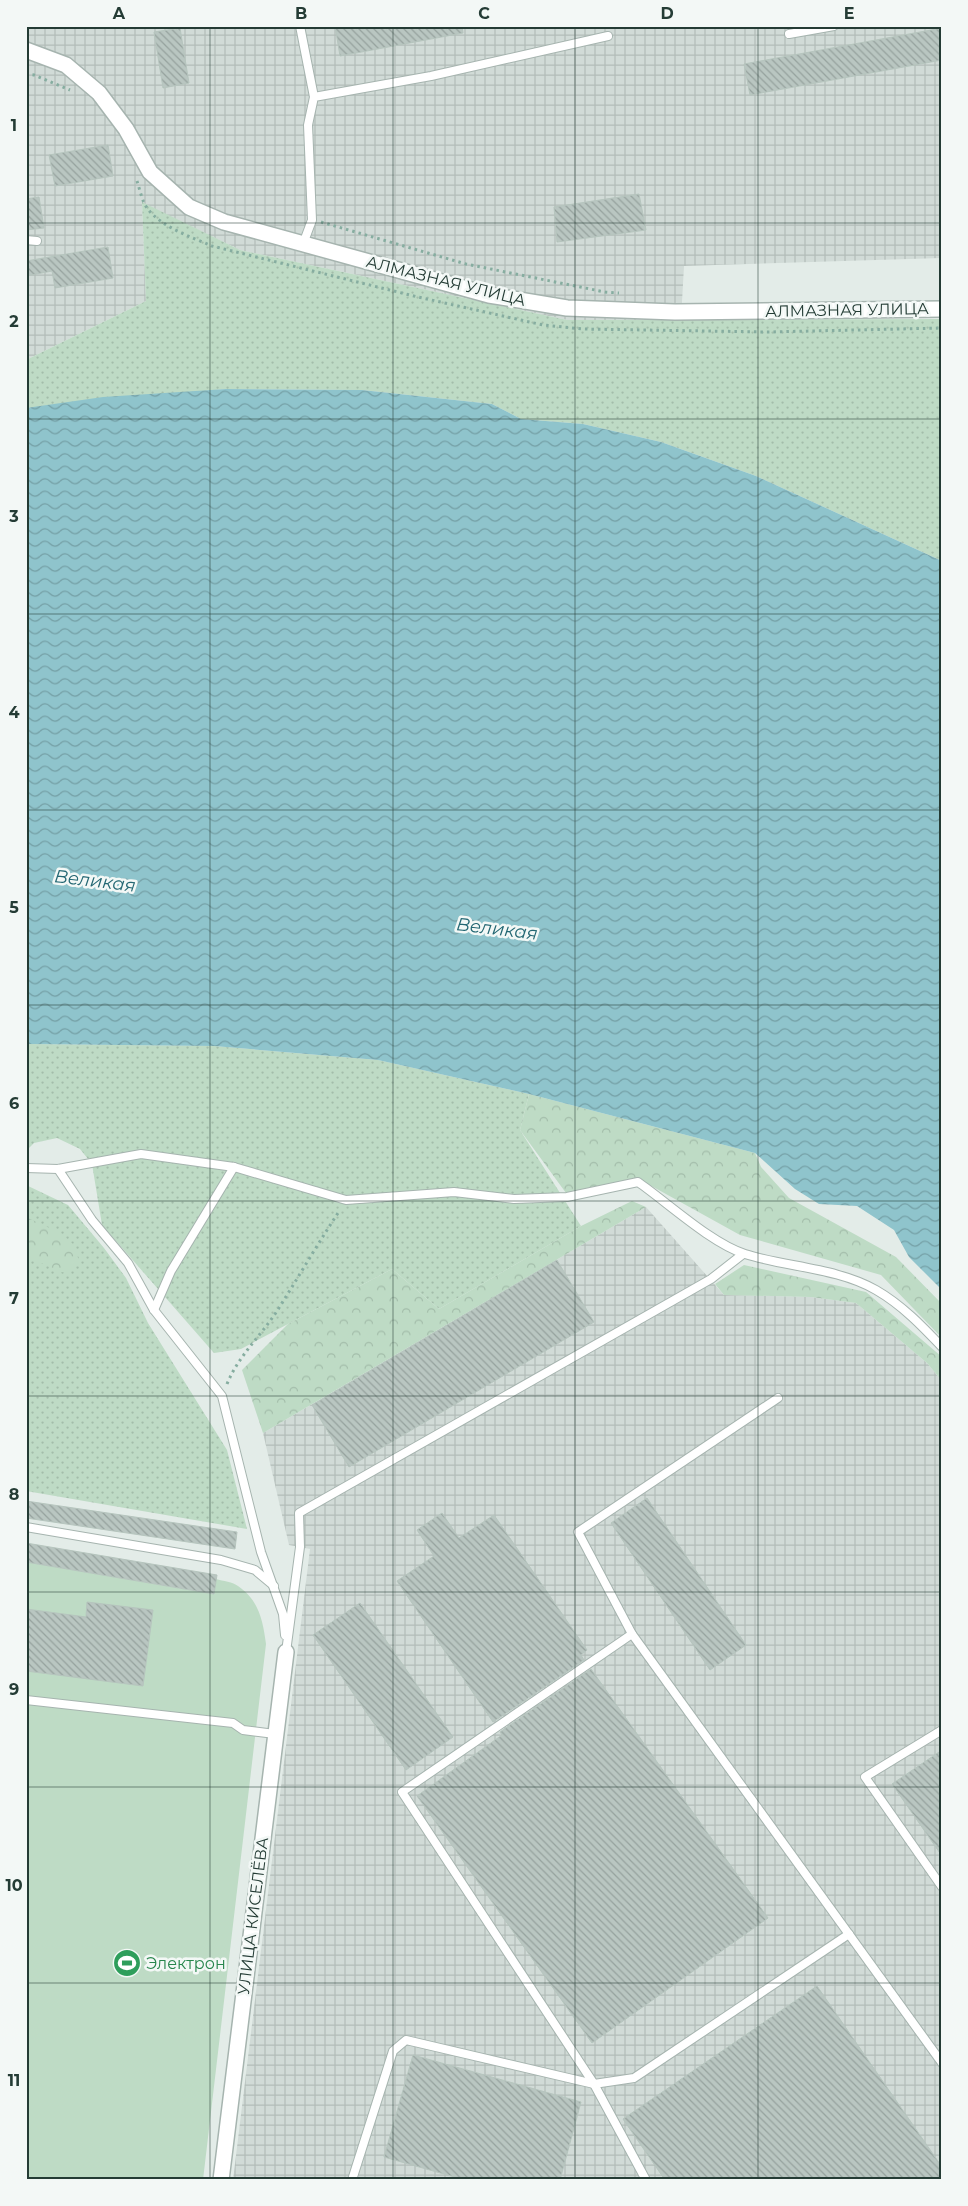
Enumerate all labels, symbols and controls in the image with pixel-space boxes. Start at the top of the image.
text: A [112,4,126,23]
text: B [295,4,307,23]
text: C [478,4,490,23]
text: D [660,4,674,23]
text: E [844,4,854,23]
text: 1 [11,116,17,135]
street label: АЛМАЗНАЯ УЛИЦА [364,252,528,310]
street label: АЛМАЗНАЯ УЛИЦА [765,299,929,321]
text: 2 [9,312,19,331]
text: 3 [8,507,19,526]
text: 4 [8,703,20,722]
water label: Великая [53,865,137,897]
text: 5 [9,898,19,917]
water label: Великая [455,913,539,945]
text: 6 [9,1094,19,1113]
text: 7 [9,1289,19,1308]
text: 8 [9,1485,19,1504]
text: 9 [9,1680,19,1699]
street label: УЛИЦА КИСЕЛЁВА [233,1836,272,1996]
text: 10 [5,1876,23,1895]
sports icon: Электрон [112,1948,142,1978]
place label: Электрон [146,1954,226,1973]
text: 11 [8,2071,20,2090]

